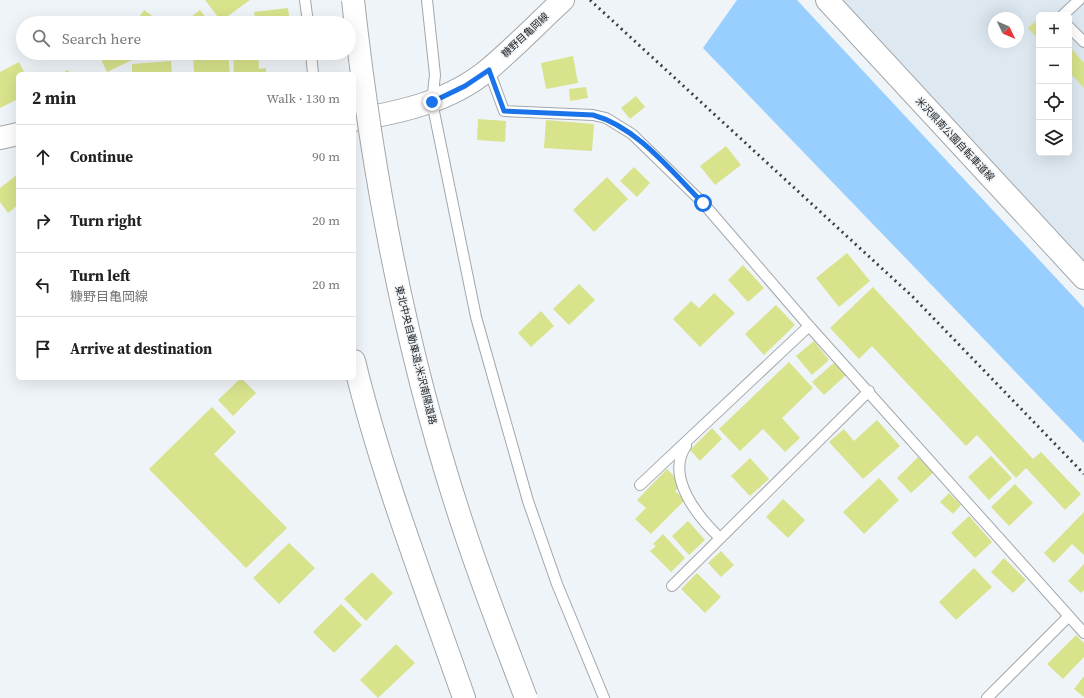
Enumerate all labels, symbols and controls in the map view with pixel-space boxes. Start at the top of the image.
street label: 糠野目亀岡線 [499,10,551,60]
north arrow [988,12,1024,48]
map controls [1036,12,1072,156]
button: + [1036,12,1072,48]
search box [16,16,356,60]
icon: search [30,27,52,49]
text: Search here [62,28,141,49]
button: − [1036,48,1072,84]
button: locate [1036,84,1072,120]
text: 2 min [32,86,76,110]
text: Walk · 130 m [267,90,340,107]
route end [423,93,441,111]
street label: 米沢県南公園自転車道線 [913,94,997,184]
button: layers [1036,120,1072,156]
icon: ahead [32,146,54,168]
text: Continue [70,146,133,167]
text: 90 m [312,148,340,165]
route start [694,194,712,212]
icon: right [32,210,54,232]
text: Turn right [70,210,142,231]
text: 20 m [312,212,340,229]
text: Turn left [70,265,130,286]
icon: left [32,274,54,296]
text: 20 m [312,276,340,293]
street label: 東北中央自動車道;米沢南陽道路 [392,284,440,426]
text: 糠野目亀岡線 [70,288,148,305]
icon: arrive [32,338,54,360]
text: Arrive at destination [70,338,212,359]

